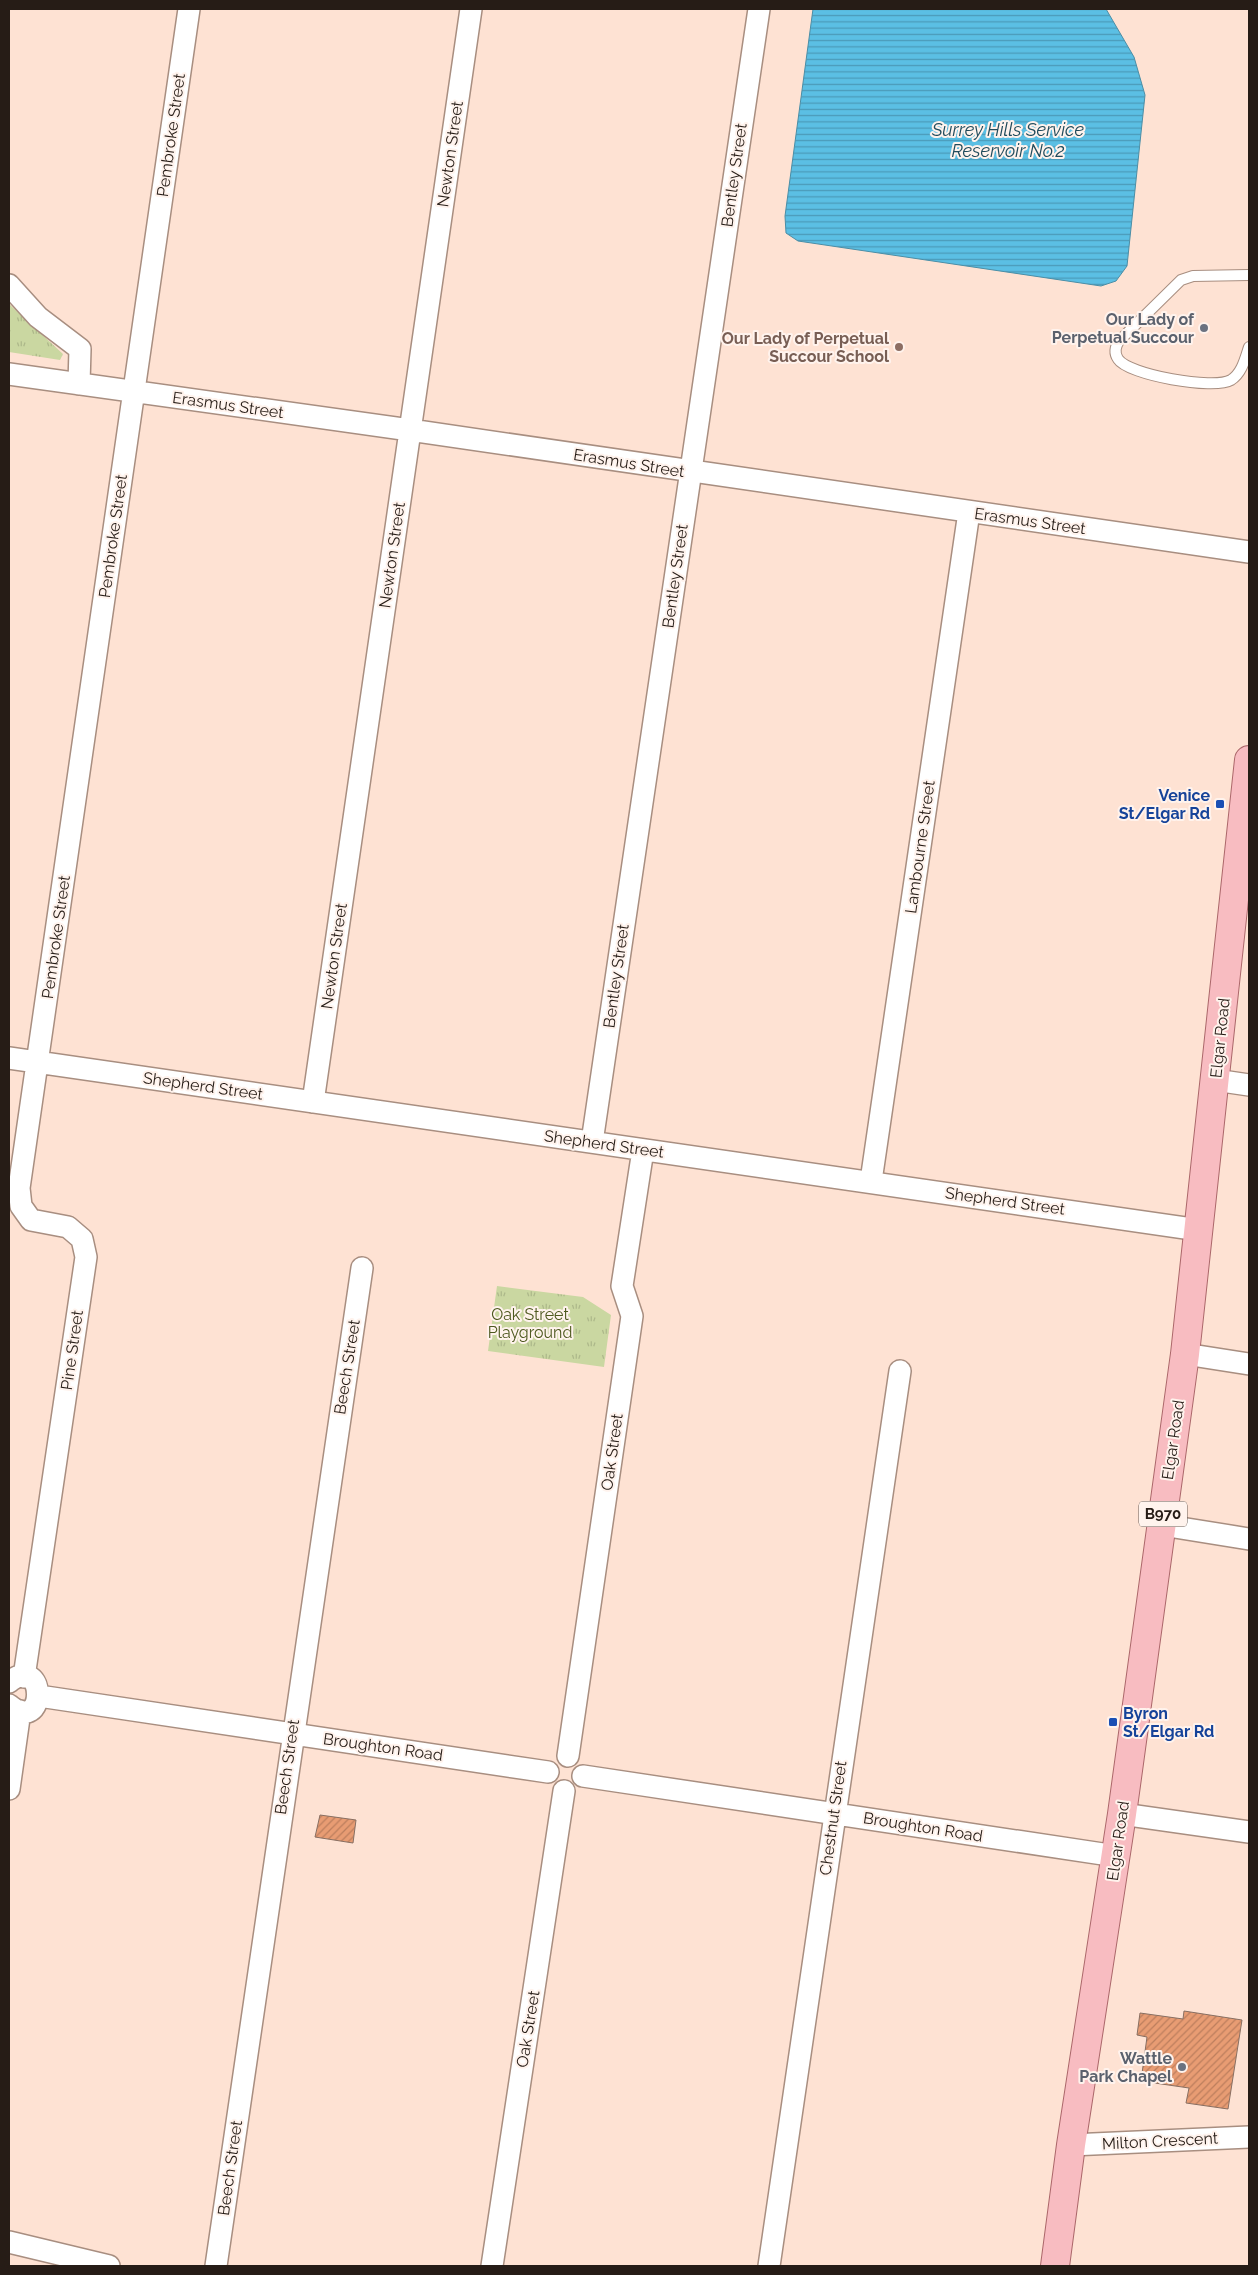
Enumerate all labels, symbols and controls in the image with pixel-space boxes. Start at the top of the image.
street label: Pembroke Street [153,71,189,198]
street label: Newton Street [433,99,467,208]
water label: Surrey Hills Service Reservoir No.2 [931,119,1084,161]
street label: Bentley Street [717,121,751,228]
place label: Our Lady of Perpetual Succour [1052,310,1195,347]
marker: Our Lady of Perpetual Succour [1198,322,1210,334]
place label: Our Lady of Perpetual Succour School [722,329,890,366]
marker: Our Lady of Perpetual Succour School [893,341,905,353]
street label: Erasmus Street [171,388,285,422]
street label: Erasmus Street [572,445,686,481]
street label: Pembroke Street [95,472,131,599]
street label: Newton Street [375,500,409,609]
street label: Erasmus Street [973,504,1087,538]
street label: Bentley Street [658,522,692,629]
street label: Lambourne Street [901,778,939,915]
place label: Venice St/Elgar Rd [1119,786,1210,823]
marker: Venice St/Elgar Rd [1214,798,1226,810]
street label: Pembroke Street [38,873,74,1000]
street label: Newton Street [317,901,351,1010]
street label: Bentley Street [599,922,633,1029]
street label: Elgar Road [1206,997,1234,1079]
street label: Shepherd Street [142,1068,265,1104]
street label: Shepherd Street [543,1126,666,1162]
street label: Shepherd Street [944,1183,1067,1219]
park label: Oak Street Playground [488,1305,572,1342]
street label: Pine Street [57,1308,87,1391]
street label: Beech Street [330,1317,364,1416]
street label: Elgar Road [1158,1399,1188,1481]
street label: Oak Street [597,1412,627,1492]
road number: B970 [1139,1502,1187,1526]
place label: Byron St/Elgar Rd [1123,1704,1214,1741]
marker: Byron St/Elgar Rd [1107,1716,1119,1728]
street label: Beech Street [271,1718,303,1816]
street label: Broughton Road [322,1729,444,1765]
street label: Chestnut Street [816,1759,851,1876]
street label: Elgar Road [1103,1800,1133,1882]
street label: Broughton Road [862,1808,984,1846]
street label: Oak Street [513,1989,544,2069]
place label: Wattle Park Chapel [1079,2049,1173,2086]
marker: Wattle Park Chapel [1176,2061,1188,2073]
street label: Beech Street [214,2119,246,2217]
street label: Milton Crescent [1101,2128,1219,2154]

